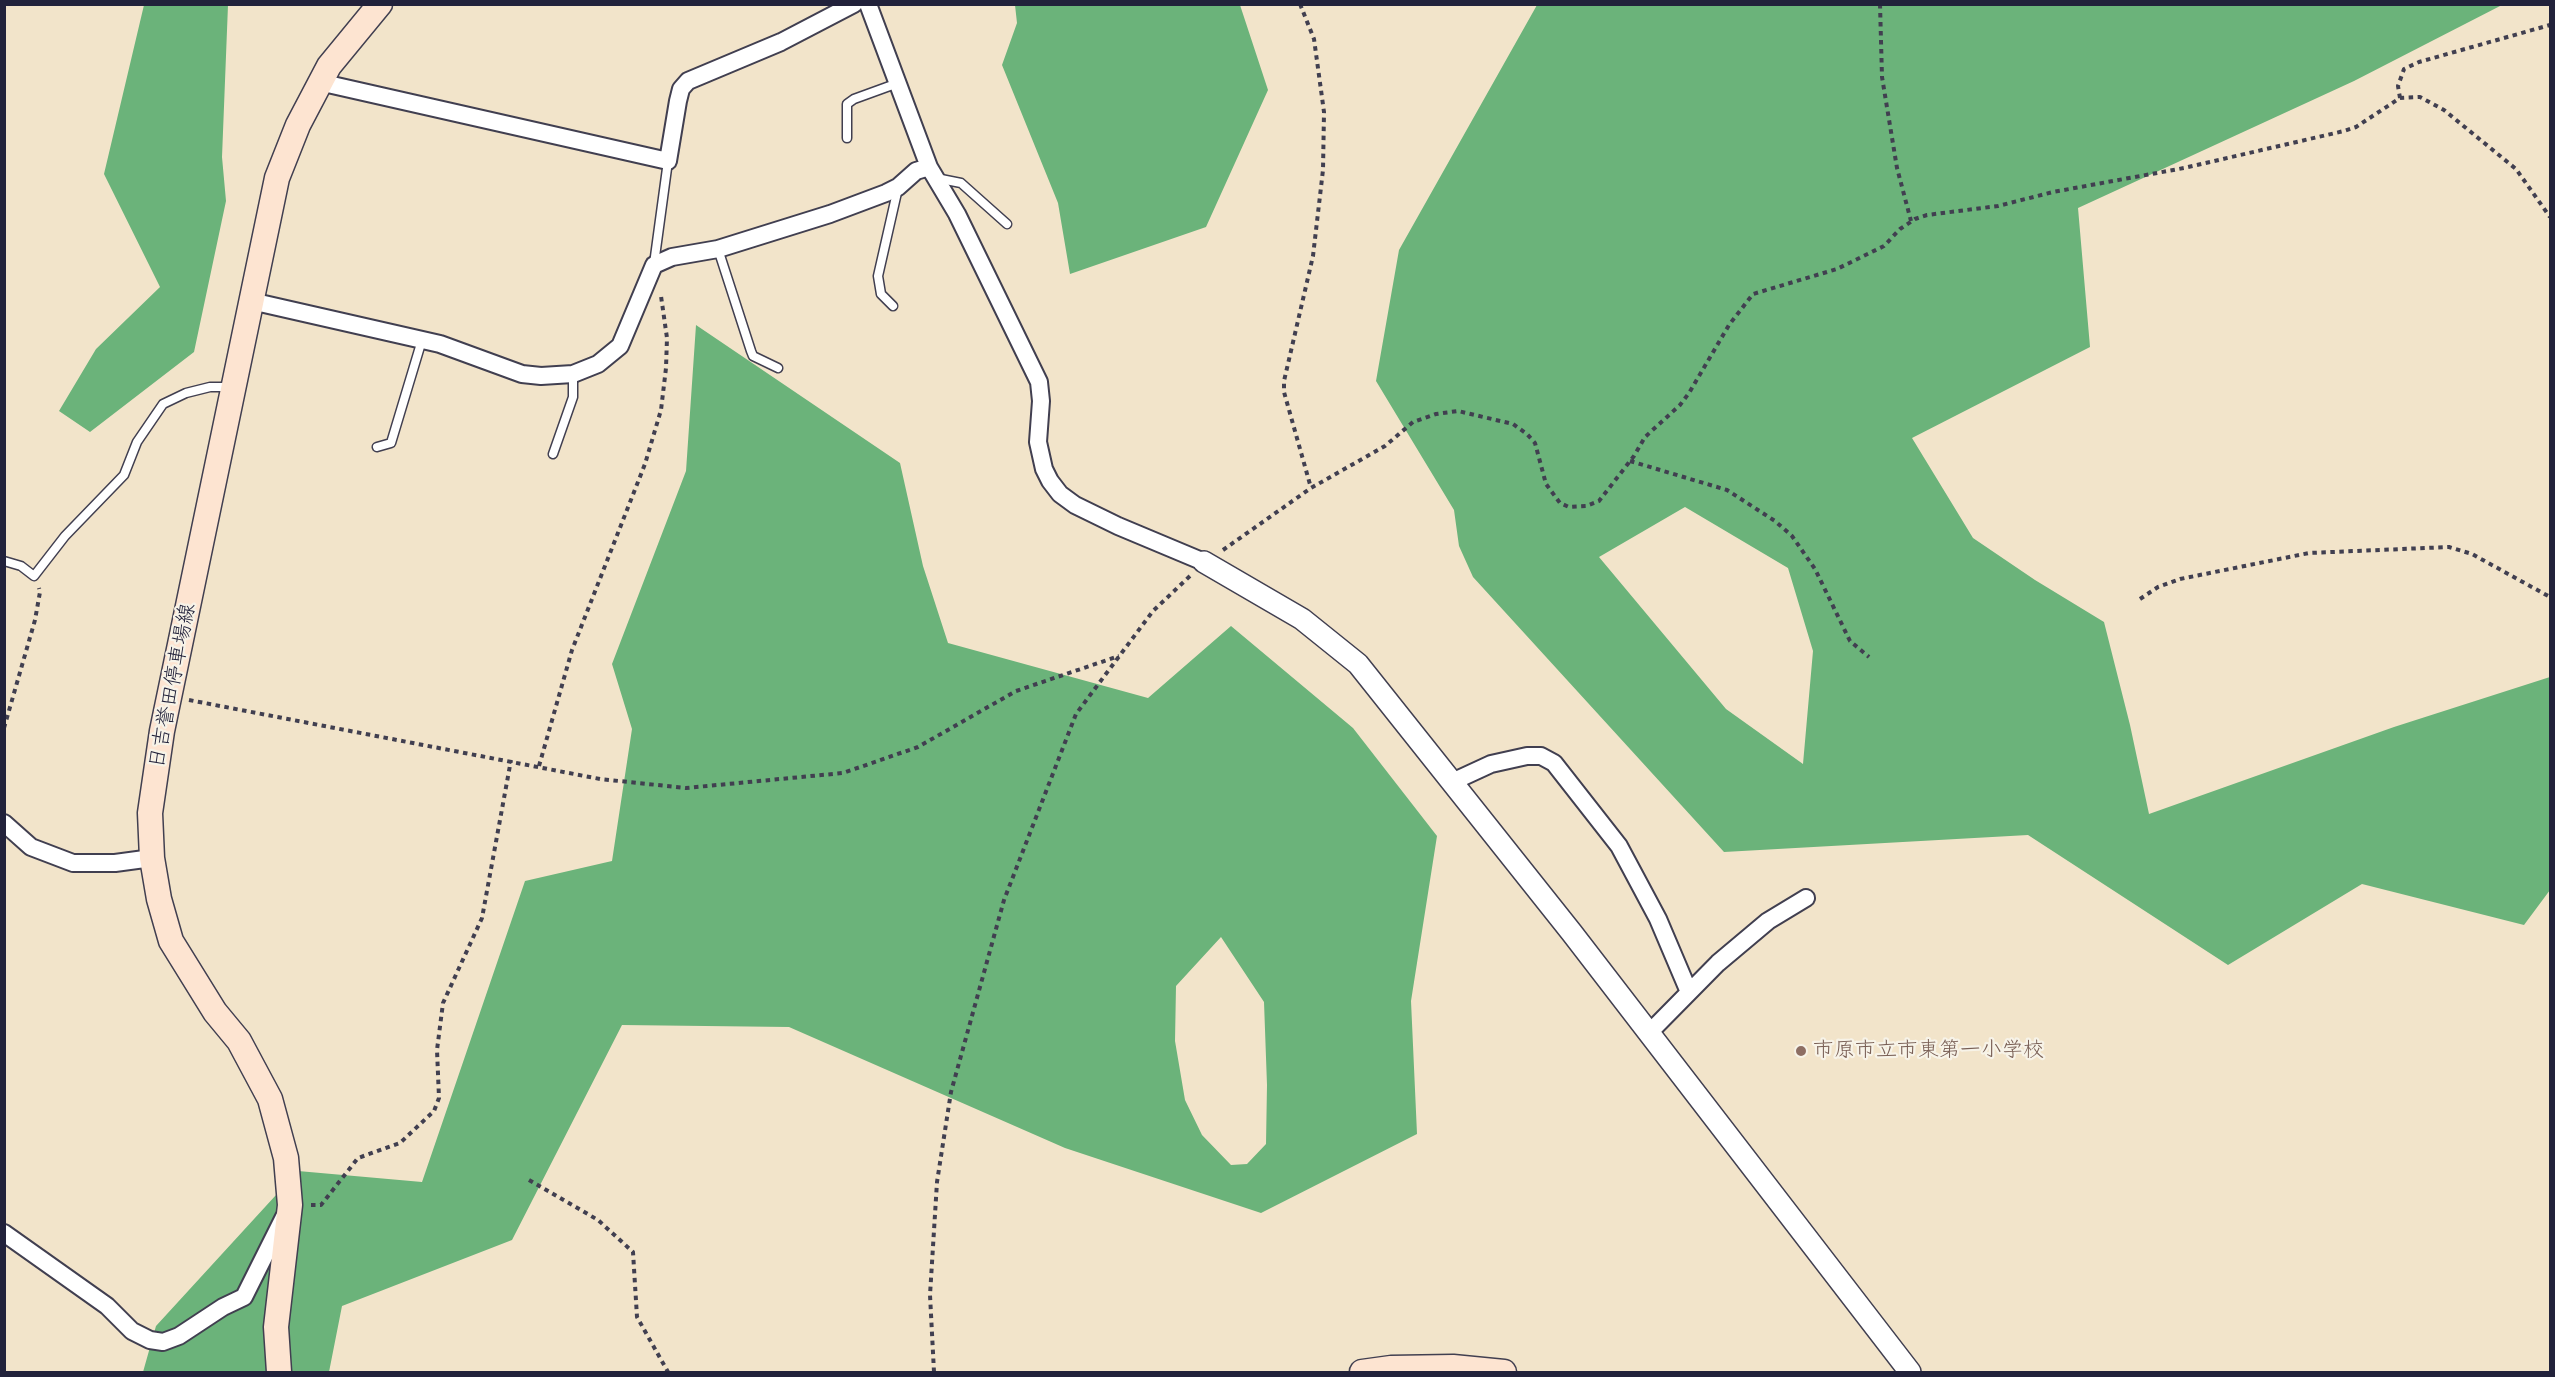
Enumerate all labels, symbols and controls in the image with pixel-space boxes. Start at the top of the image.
street label: 日吉誉田停車場線 [145,601,201,771]
place label: 市原市立市東第一小学校 [1813,1038,2044,1064]
marker: 市原市立市東第一小学校 [1794,1044,1808,1058]

